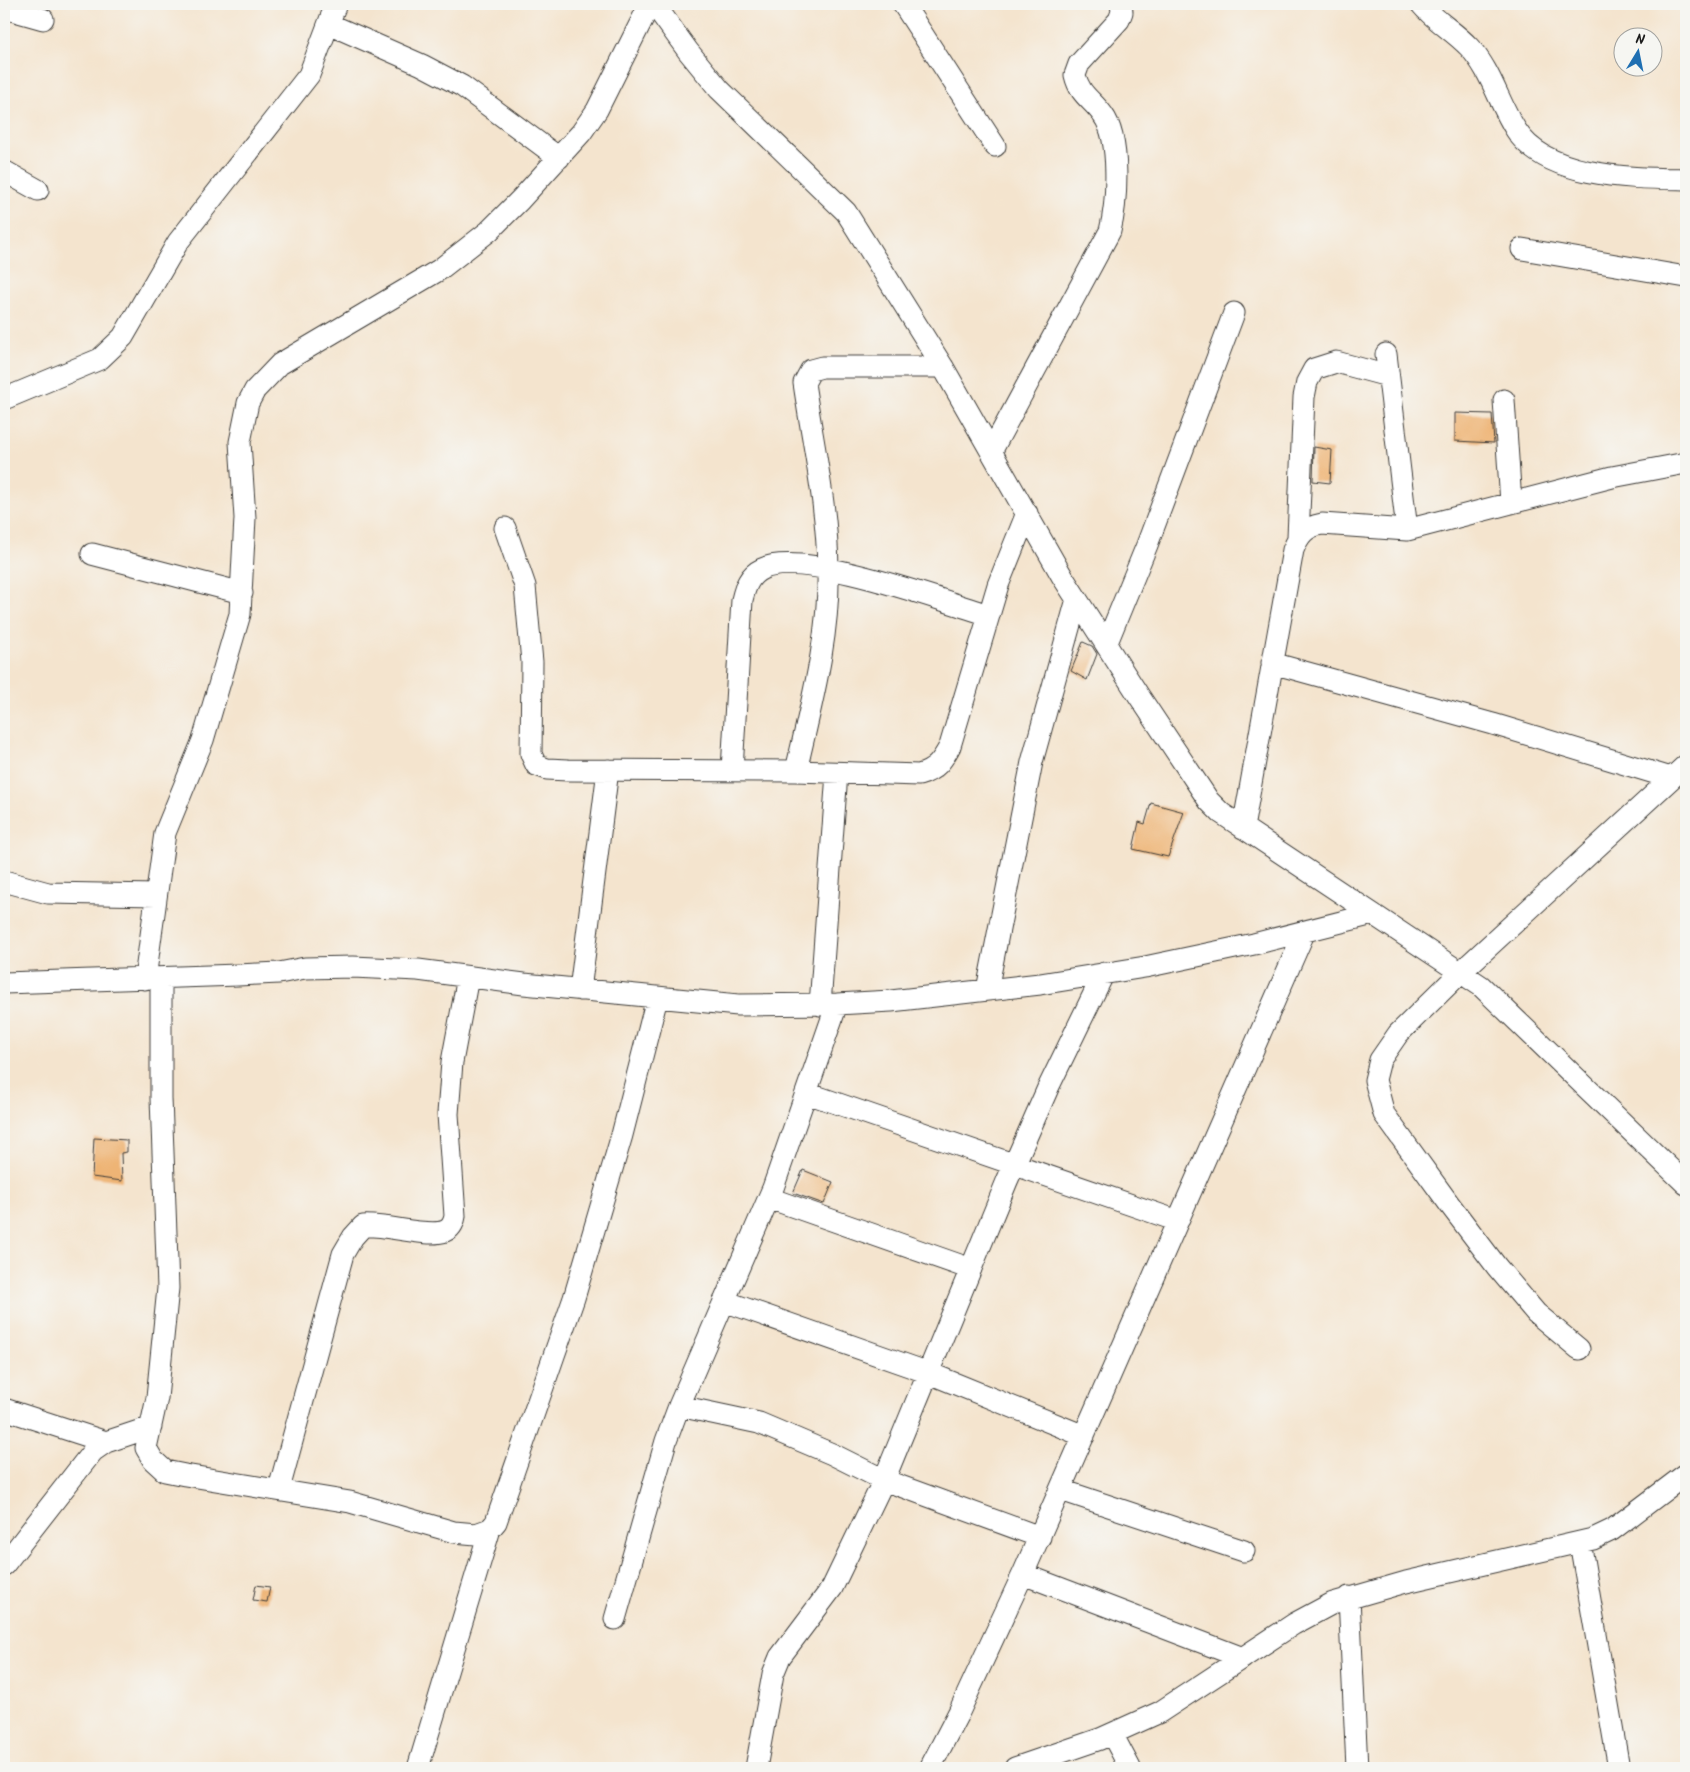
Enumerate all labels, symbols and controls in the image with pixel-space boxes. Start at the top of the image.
north arrow [1612,28,1662,78]
text: N [1634,29,1647,52]

